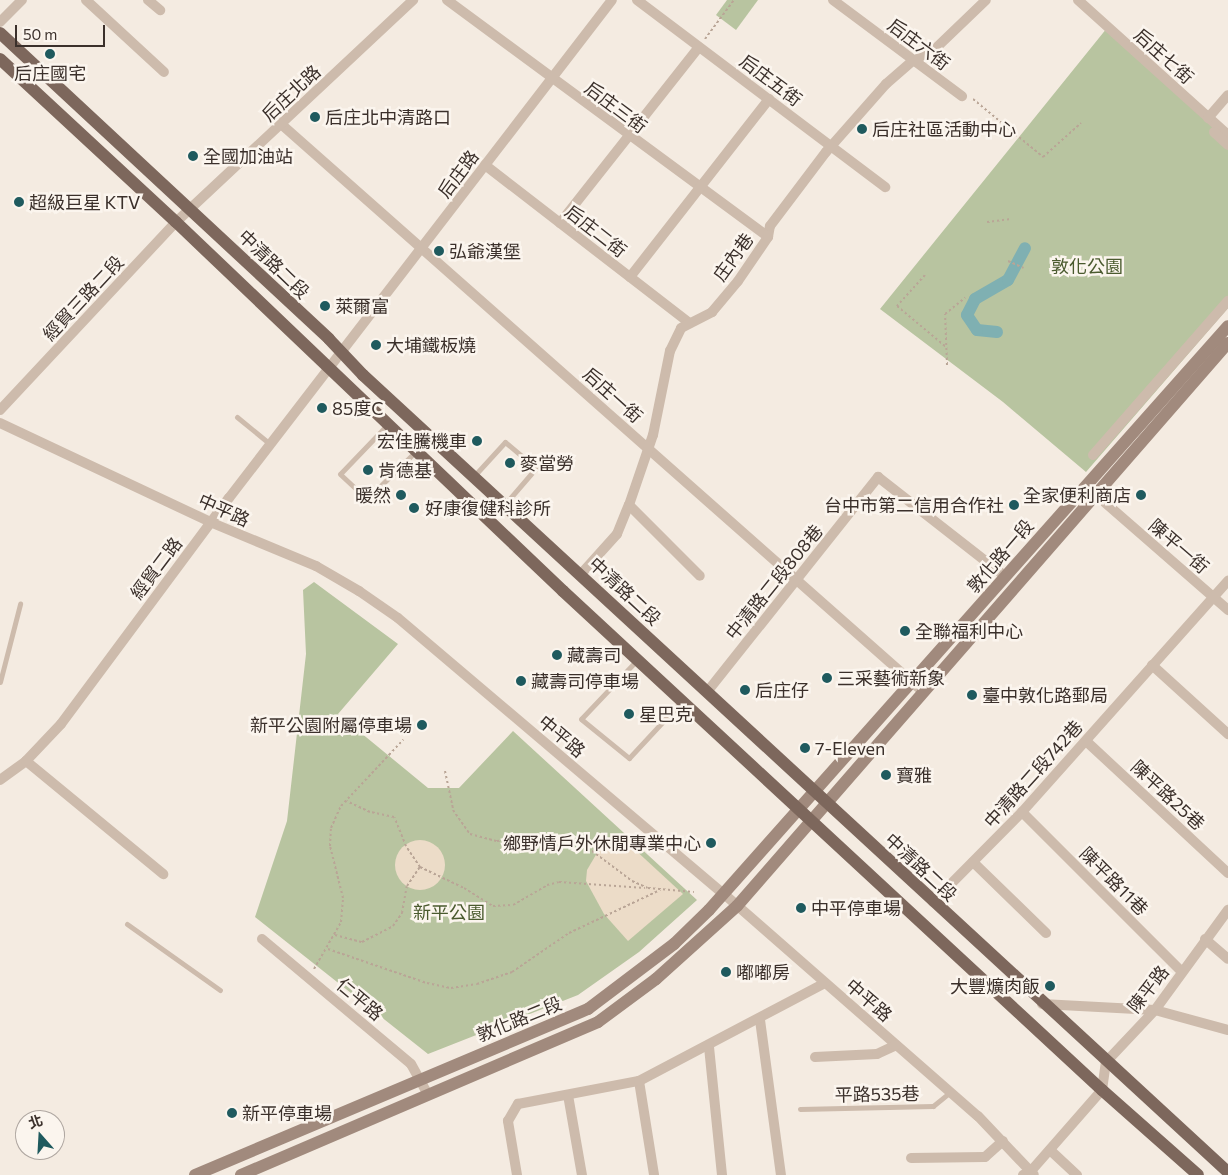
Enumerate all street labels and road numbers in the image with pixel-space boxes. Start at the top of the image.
street label: 后庄六街 [884,14,954,74]
street label: 后庄七街 [1130,24,1198,88]
street label: 后庄五街 [736,50,806,110]
street label: 后庄北路 [257,61,325,125]
street label: 后庄三街 [581,77,651,137]
street label: 后庄路 [433,146,483,202]
street label: 后庄二街 [561,200,631,262]
street label: 中清路二段 [234,225,314,303]
street label: 庄內巷 [708,229,758,285]
street label: 經貿三路二段 [38,251,128,345]
street label: 后庄一街 [579,363,647,427]
street label: 中平路 [195,489,253,531]
street label: 陳平一街 [1145,514,1213,578]
street label: 敦化路一段 [962,515,1038,597]
street label: 中清路二段808巷 [721,520,827,644]
street label: 經貿二路 [126,533,186,603]
street label: 中清路二段 [585,552,665,630]
street label: 中平路 [534,710,590,762]
street label: 中清路二段742巷 [979,716,1087,832]
street label: 陳平路25巷 [1127,756,1209,834]
street label: 中清路二段 [881,828,961,906]
street label: 陳平路11巷 [1075,842,1153,920]
street label: 陳平路 [1123,961,1173,1017]
street label: 仁平路 [332,973,388,1025]
street label: 中平路 [842,974,896,1026]
street label: 敦化路二段 [473,992,565,1046]
street label: 平路535巷 [834,1082,920,1106]

